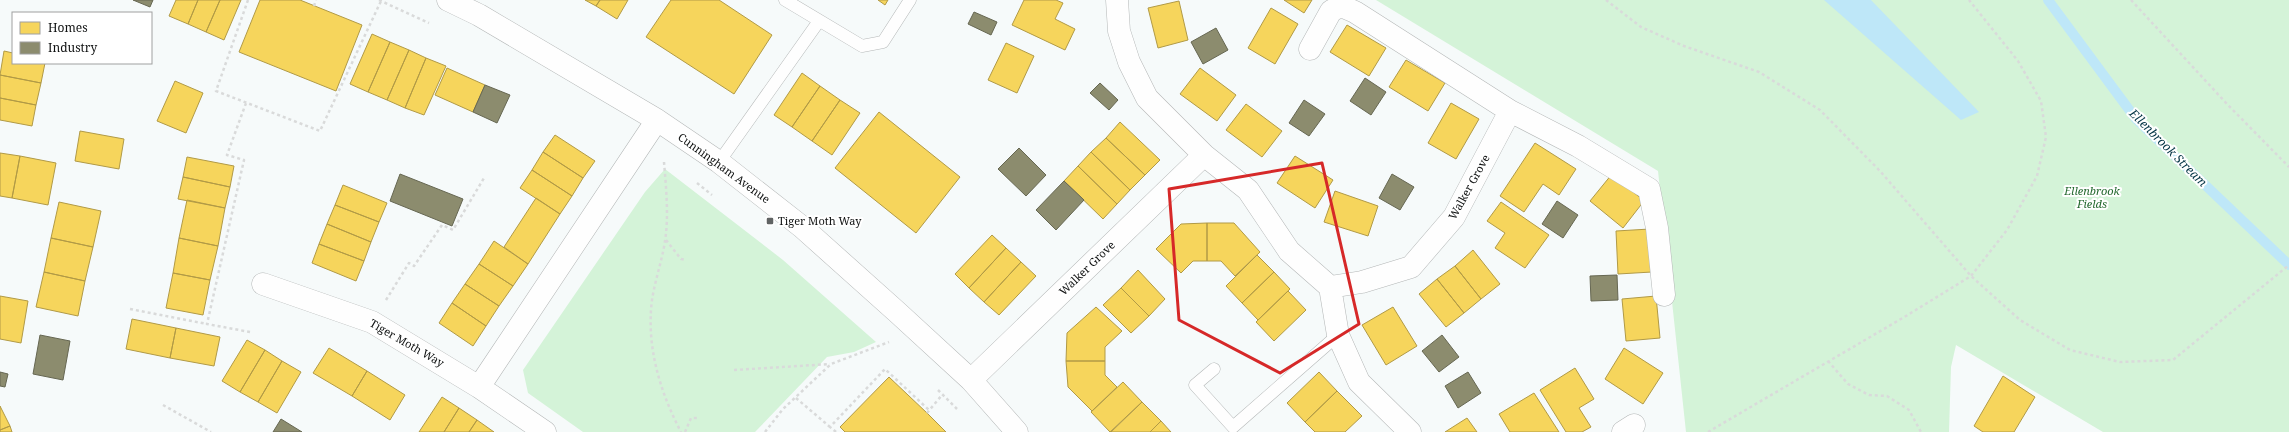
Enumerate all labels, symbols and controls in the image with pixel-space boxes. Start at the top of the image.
legend [12,12,152,64]
text: Homes [48,19,88,36]
text: Industry [48,39,97,56]
water label: Ellenbrook Stream [2125,104,2211,190]
street label: Cunningham Avenue [675,129,773,206]
street label: Walker Grove [1445,151,1493,222]
park label: Ellenbrook Fields [2063,183,2121,211]
place label: Tiger Moth Way [778,213,862,228]
marker: Tiger Moth Way [765,216,775,226]
street label: Walker Grove [1055,237,1118,298]
street label: Tiger Moth Way [367,315,448,370]

